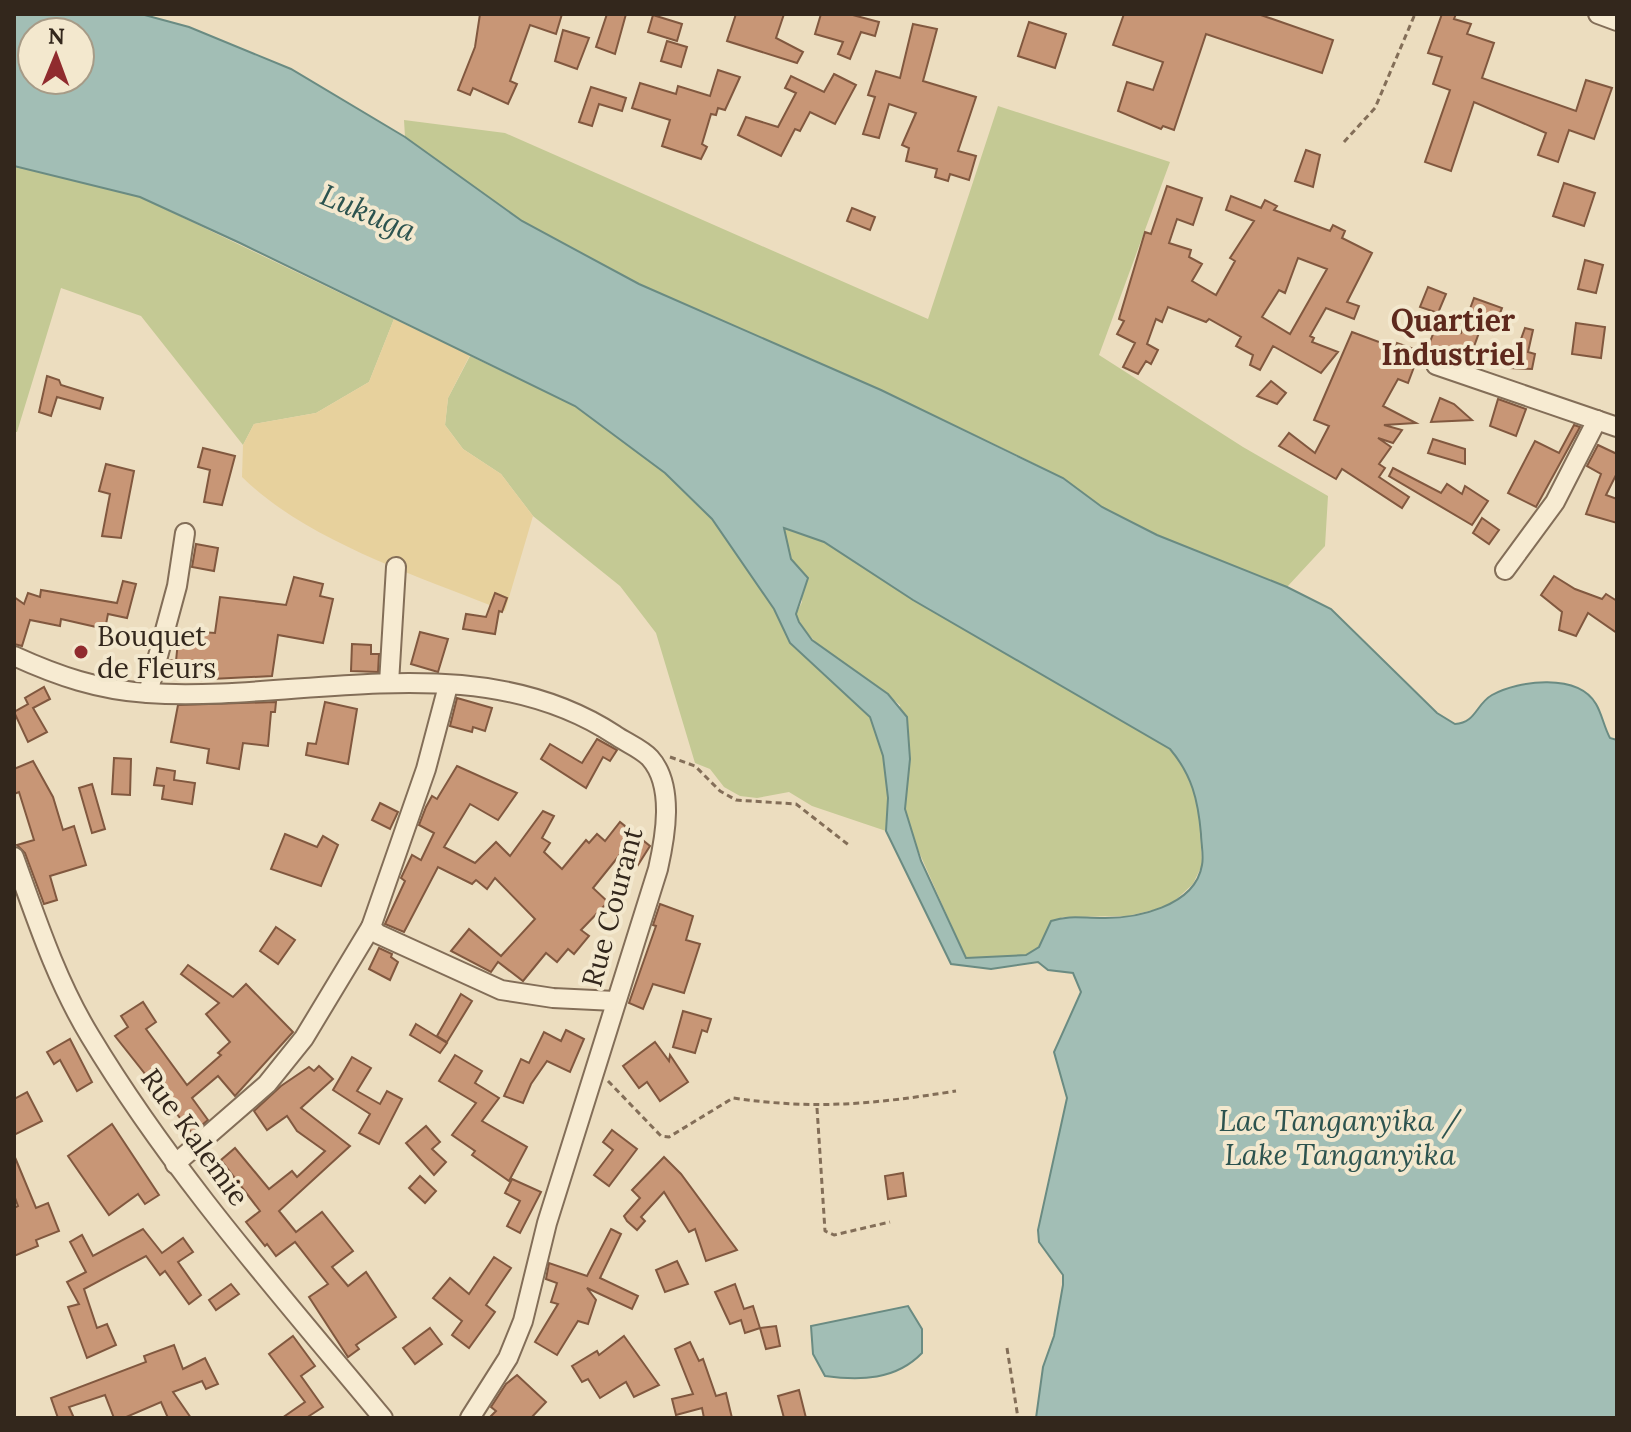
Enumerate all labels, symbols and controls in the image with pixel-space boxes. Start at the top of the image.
north arrow [16,16,96,96]
text: N [48,22,65,50]
water label: Lukuga [315,175,422,249]
district label: Quartier Industriel [1381,301,1525,373]
place label: Bouquet de Fleurs [97,618,216,686]
marker: Bouquet de Fleurs [72,643,90,661]
street label: Rue Courant [573,823,651,991]
street label: Rue Kalemie [133,1061,257,1213]
water label: Lac Tanganyika / Lake Tanganyika [1218,1101,1462,1173]

